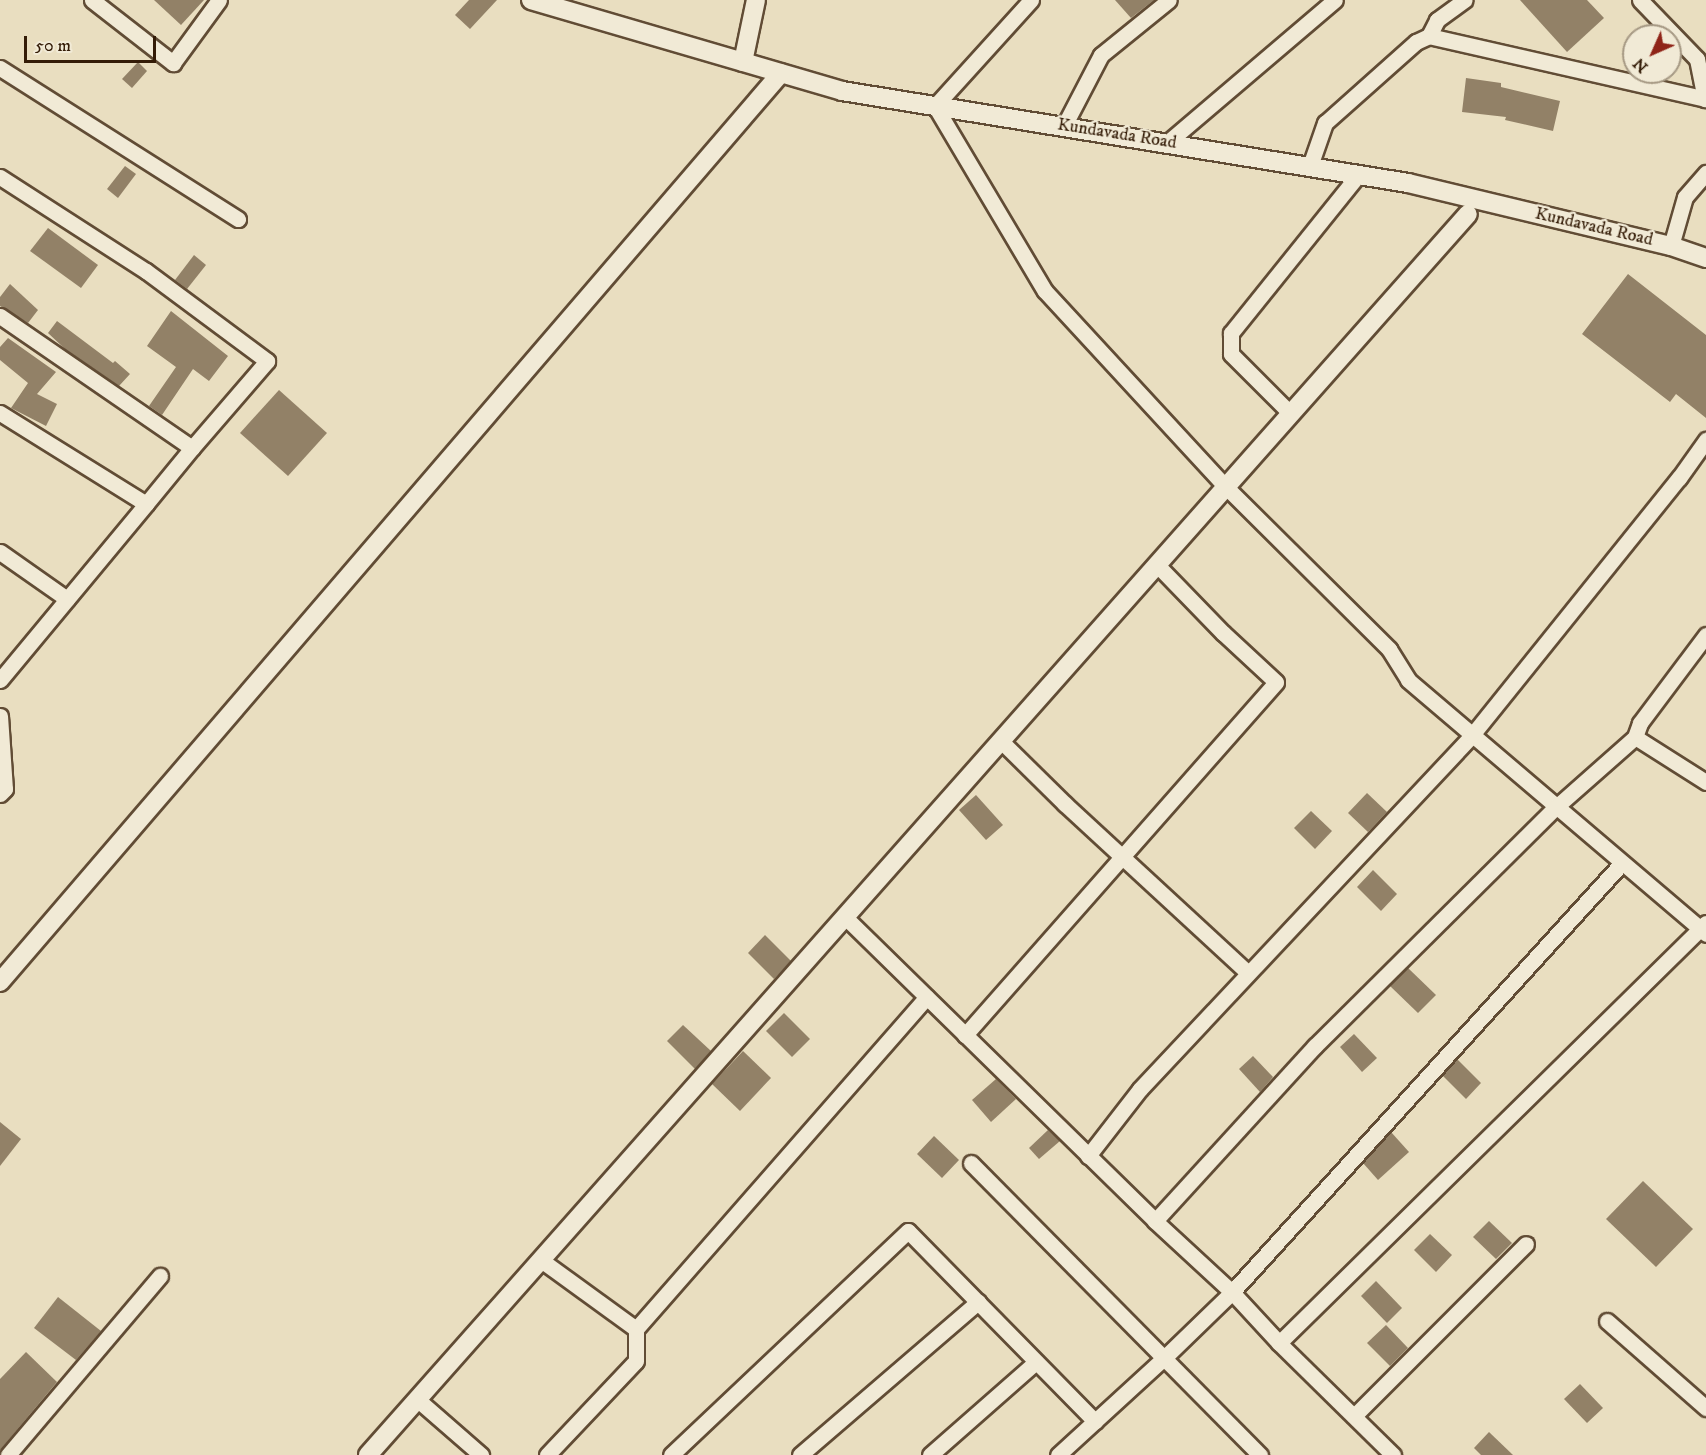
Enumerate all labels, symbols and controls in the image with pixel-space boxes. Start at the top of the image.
scale bar [27,24,159,62]
north arrow [1622,24,1682,84]
text: 50 m [35,35,71,57]
text: N [1629,54,1652,77]
street label: Kundavada Road [1056,114,1178,154]
street label: Kundavada Road [1533,203,1655,251]

